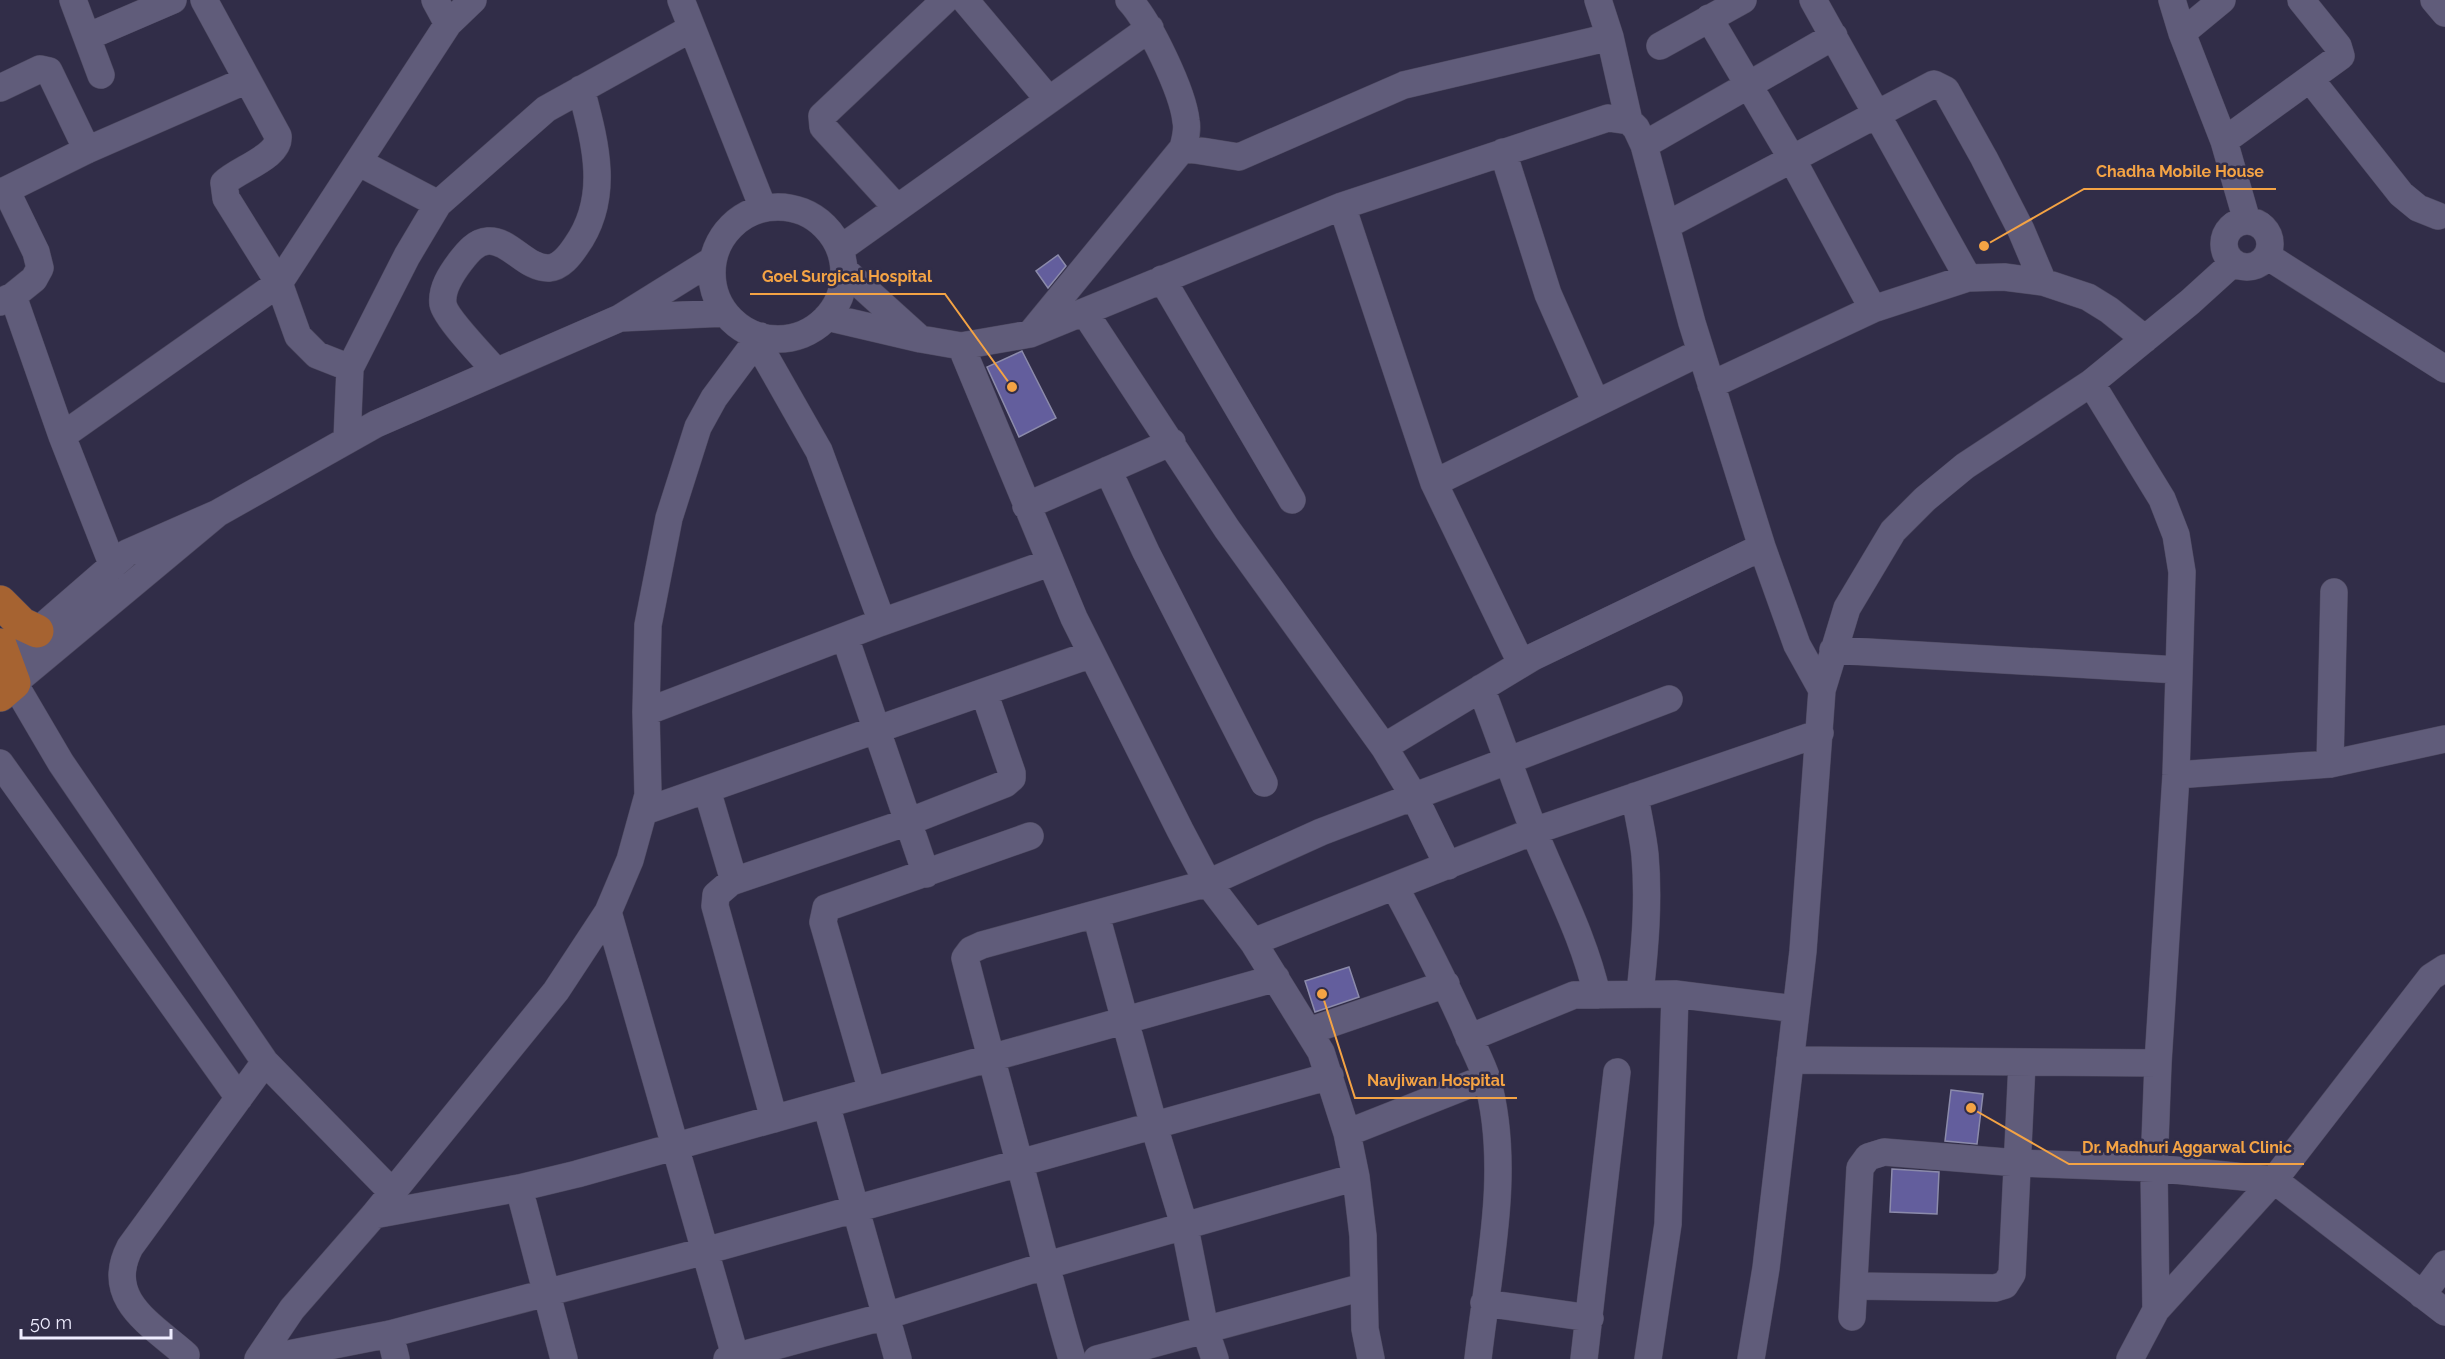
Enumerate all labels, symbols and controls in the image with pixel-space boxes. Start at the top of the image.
callout: Chadha Mobile House [2084,155,2276,189]
text: Chadha Mobile House [2096,162,2264,181]
callout: Goel Surgical Hospital [750,260,945,294]
text: Goel Surgical Hospital [762,267,933,286]
callout: Navjiwan Hospital [1355,1064,1517,1098]
text: Navjiwan Hospital [1367,1071,1506,1090]
callout: Dr. Madhuri Aggarwal Clinic [2069,1130,2304,1164]
text: Dr. Madhuri Aggarwal Clinic [2082,1138,2292,1157]
scale bar [21,1302,171,1340]
text: 50 m [30,1312,72,1333]

